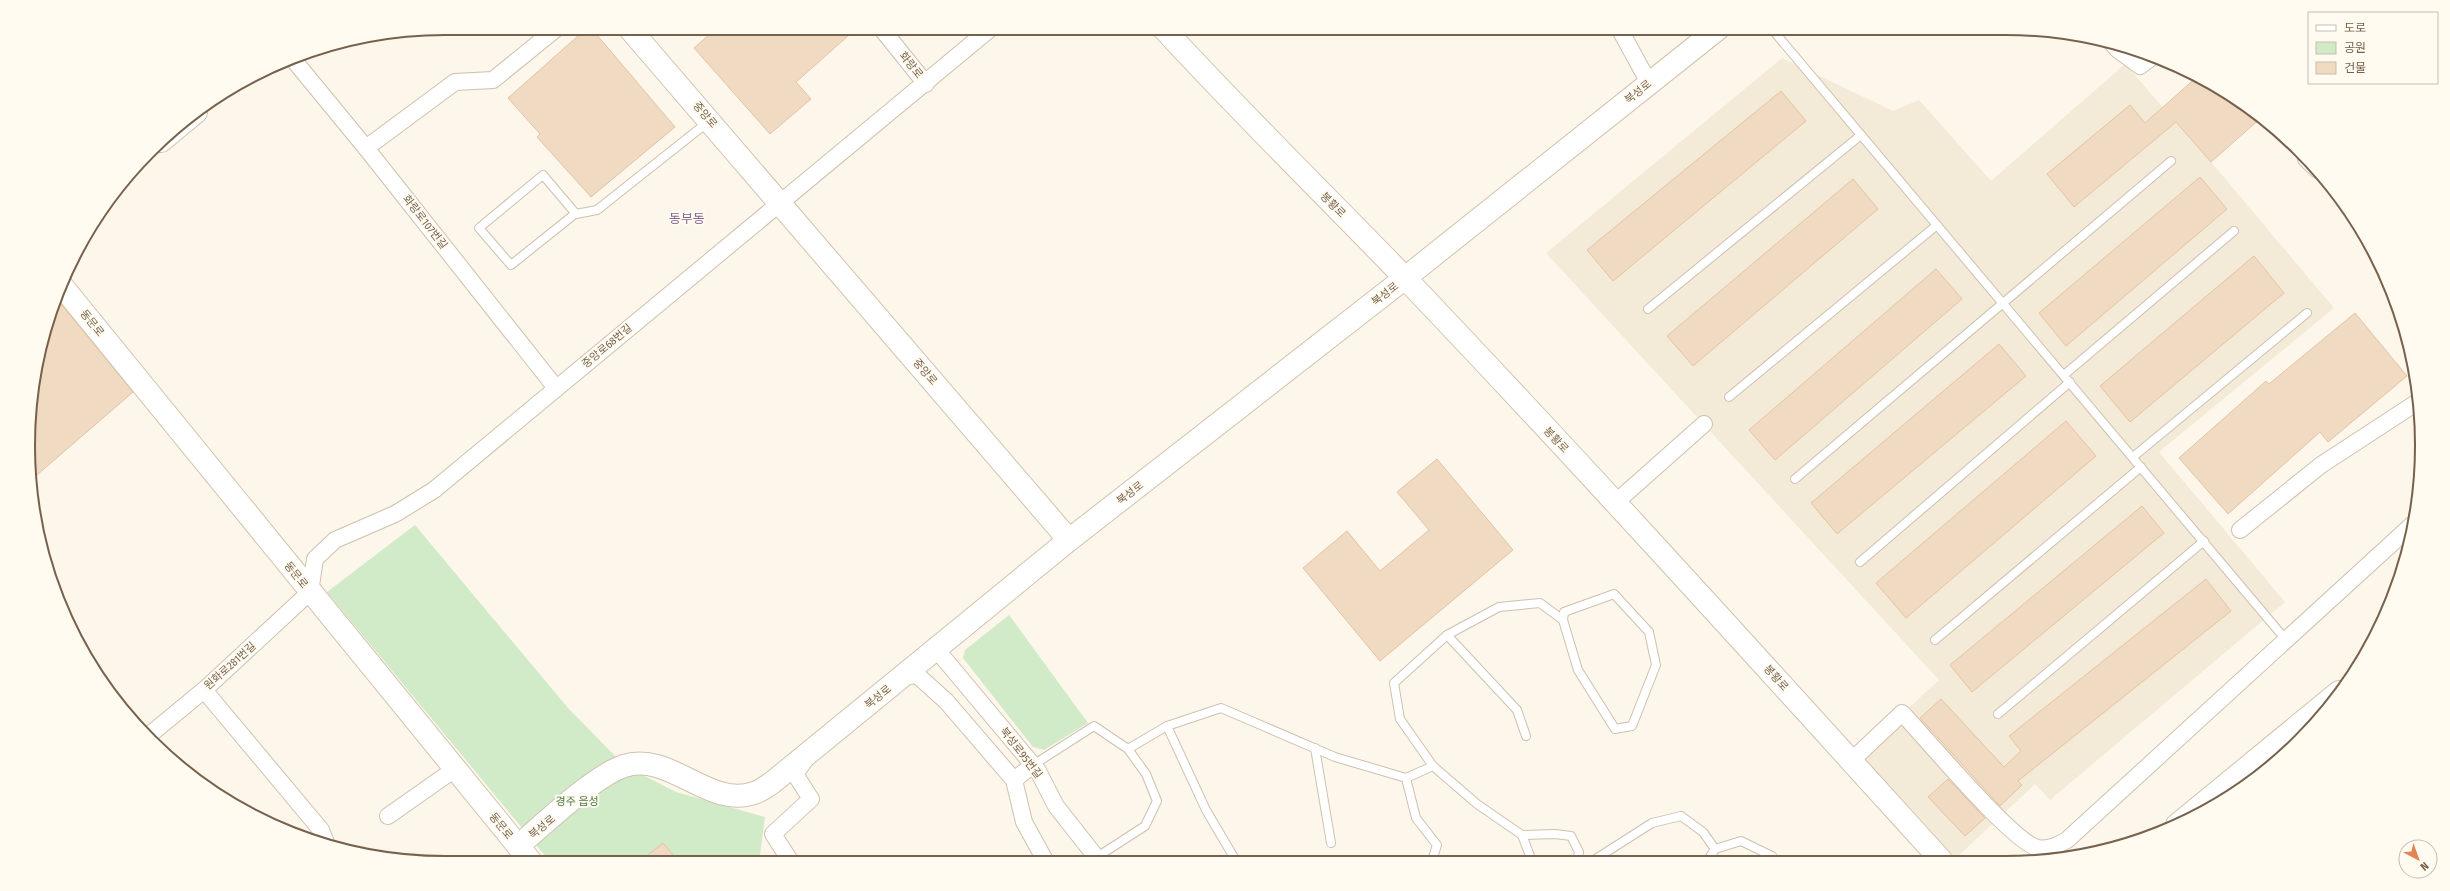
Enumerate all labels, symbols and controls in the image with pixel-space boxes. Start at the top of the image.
legend [2308,12,2438,84]
text: 도로 [2344,21,2366,35]
text: 공원 [2344,41,2366,55]
street label: 화랑로 [896,49,926,81]
text: 건물 [2344,61,2366,75]
street label: 북성로 [1622,77,1654,107]
street label: 중앙로 [690,99,720,131]
street label: 봉황로 [1318,190,1348,220]
street label: 화랑로107번길 [400,192,450,252]
district label: 동부동 [669,211,705,226]
street label: 북성로 [1369,280,1401,308]
street label: 동문로 [77,307,107,339]
street label: 중앙로68번길 [579,321,635,371]
street label: 중앙로 [910,356,940,388]
street label: 봉황로 [1541,424,1571,456]
street label: 북성로 [1114,479,1146,507]
street label: 동문로 [281,559,311,591]
street label: 원화로281번길 [202,639,258,693]
street label: 봉황로 [1761,662,1791,694]
street label: 북성로 [862,682,894,712]
street label: 북성로95번길 [997,725,1045,781]
park label: 경주 읍성 [555,795,599,808]
street label: 동문로 [486,810,516,842]
street label: 북성로 [526,812,558,842]
north arrow [2398,839,2438,879]
text: N [2417,859,2431,873]

